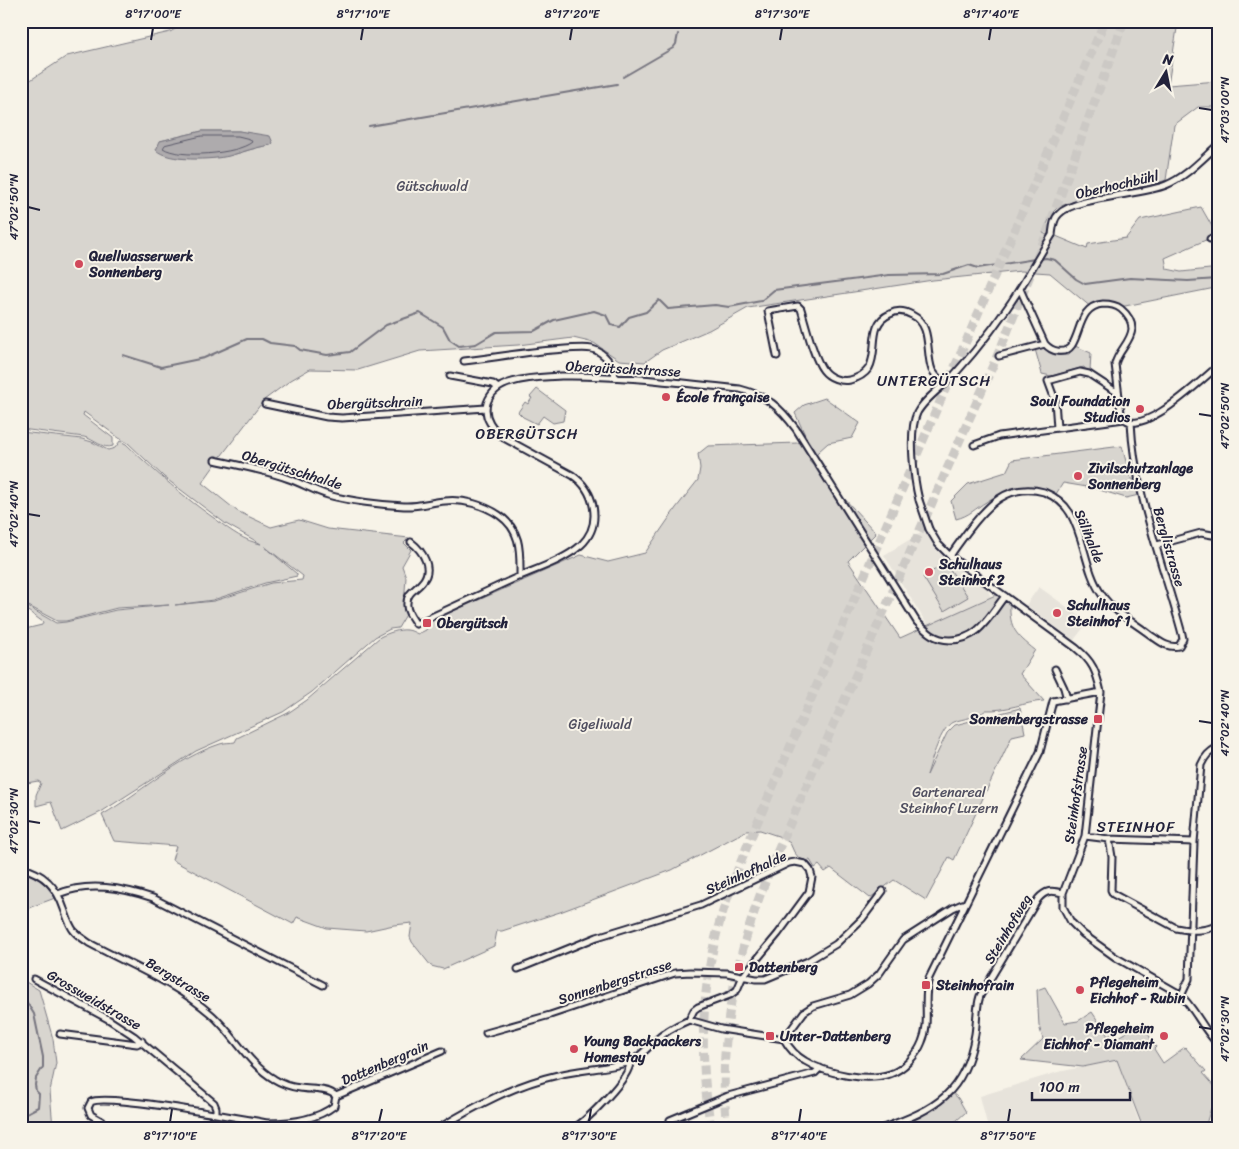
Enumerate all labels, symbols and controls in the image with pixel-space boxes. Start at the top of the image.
text: 8°17'00"E [125,3,182,25]
text: 8°17'10"E [336,3,391,25]
text: 8°17'20"E [545,3,601,25]
text: 8°17'30"E [755,3,811,25]
text: 8°17'40"E [963,3,1020,25]
text: N [1160,46,1175,73]
north arrow [1142,48,1192,98]
text: 47°03'00"N [1214,76,1236,143]
street label: Oberhochbühl [1073,163,1162,207]
text: 47°02'50"N [3,173,25,240]
park label: Gütschwald [396,174,469,199]
place label: Quellwasserwerk Sonnenberg [88,244,194,285]
marker: Quellwasserwerk Sonnenberg [73,258,85,270]
street label: Obergütschstrasse [565,353,681,385]
district label: UNTERGÜTSCH [877,368,991,394]
text: 47°02'50"N [1214,382,1236,449]
place label: École française [676,385,770,410]
street label: Obergütschrain [327,389,423,417]
place label: Soul Foundation Studios [1029,389,1130,430]
marker: École française [660,391,672,403]
marker: Soul Foundation Studios [1134,403,1146,415]
district label: OBERGÜTSCH [476,421,578,447]
street label: Obergütschhalde [239,443,345,497]
place label: Zivilschutzanlage Sonnenberg [1087,456,1193,497]
marker: Zivilschutzanlage Sonnenberg [1072,470,1084,482]
text: 47°02'40"N [3,480,25,547]
street label: Berglistrasse [1146,504,1192,590]
street label: Sälihalde [1067,505,1111,567]
place label: Schulhaus Steinhof 2 [938,552,1006,593]
marker: Schulhaus Steinhof 2 [923,566,935,578]
place label: Schulhaus Steinhof 1 [1066,593,1131,634]
marker: Schulhaus Steinhof 1 [1051,607,1063,619]
place label: Obergütsch [436,611,509,636]
marker: Obergütsch [421,617,433,629]
text: 47°02'40"N [1214,689,1236,756]
place label: Sonnenbergstrasse [969,707,1089,732]
park label: Gigeliwald [569,712,633,737]
marker: Sonnenbergstrasse [1092,713,1104,725]
street label: Steinhofstrasse [1057,745,1095,845]
park label: Gartenareal Steinhof Luzern [900,780,999,821]
text: 47°02'30"N [3,787,25,854]
district label: STEINHOF [1097,814,1175,840]
street label: Steinhofhalde [701,844,791,902]
street label: Steinhofweg [977,889,1039,969]
street label: Bergstrasse [141,951,216,1009]
street label: Sonnenbergstrasse [555,952,675,1012]
place label: Dattenberg [749,955,819,980]
marker: Dattenberg [733,961,745,973]
street label: Grossweidstrasse [42,963,146,1037]
place label: Pflegeheim Eichhof - Rubin [1090,970,1186,1011]
place label: Steinhofrain [935,973,1015,998]
marker: Steinhofrain [920,979,932,991]
marker: Pflegeheim Eichhof - Rubin [1074,984,1086,996]
text: 47°02'30"N [1214,995,1236,1062]
place label: Pflegeheim Eichhof - Diamant [1043,1016,1155,1057]
place label: Unter-Dattenberg [780,1024,892,1049]
place label: Young Backpackers Homestay [583,1029,701,1070]
marker: Unter-Dattenberg [764,1030,776,1042]
marker: Pflegeheim Eichhof - Diamant [1158,1030,1170,1042]
street label: Dattenbergrain [337,1033,433,1093]
marker: Young Backpackers Homestay [568,1043,580,1055]
scale bar [1032,1069,1129,1101]
text: 100 m [1039,1074,1080,1100]
text: 8°17'10"E [143,1125,198,1147]
text: 8°17'20"E [352,1125,408,1147]
text: 8°17'30"E [562,1125,618,1147]
text: 8°17'40"E [771,1125,828,1147]
text: 8°17'50"E [980,1125,1037,1147]

